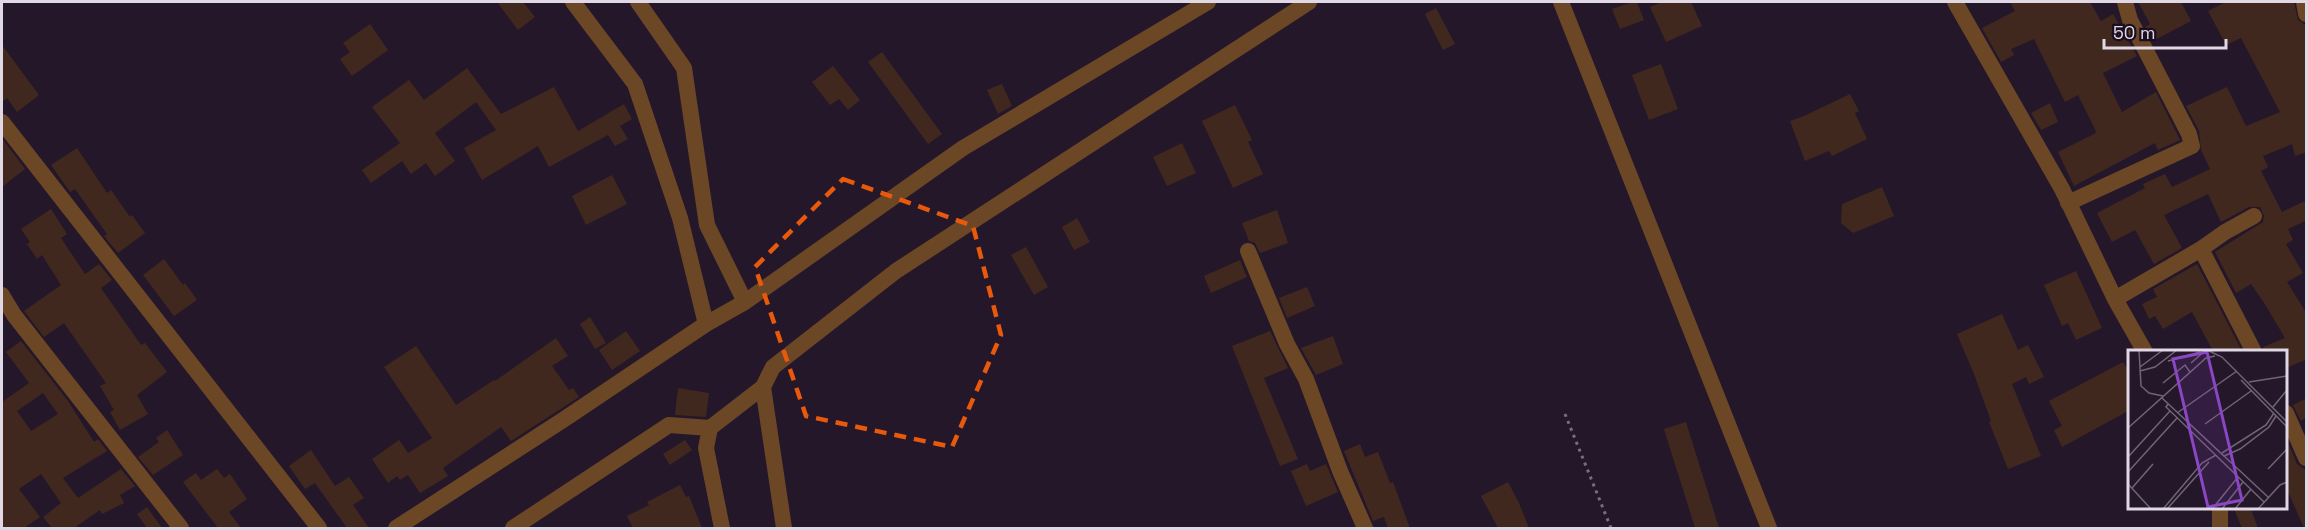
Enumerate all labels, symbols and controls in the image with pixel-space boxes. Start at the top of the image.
scale bar [2104,12,2226,50]
text: 50 m [2113,21,2155,44]
inset map [2128,350,2287,509]

